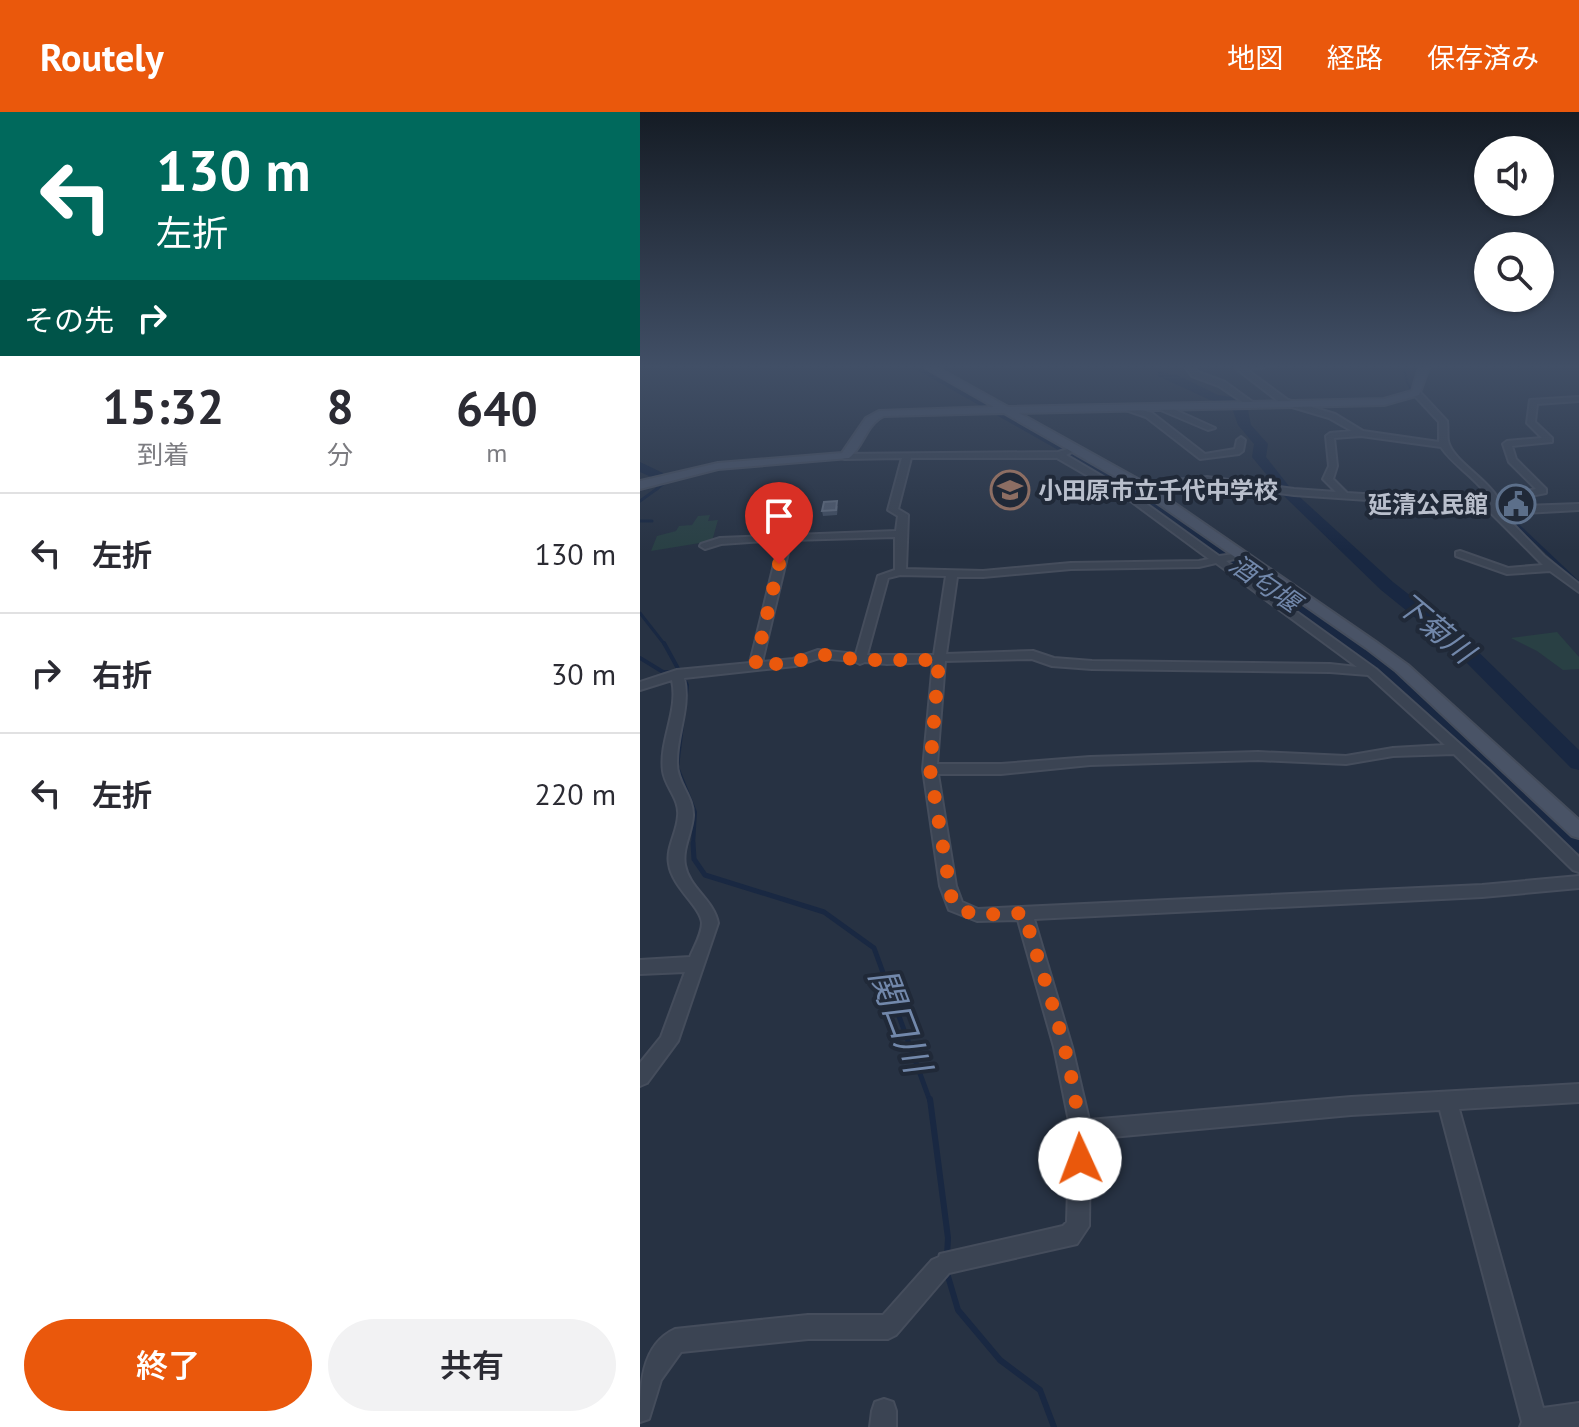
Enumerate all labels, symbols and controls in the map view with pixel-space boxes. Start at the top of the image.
text: Routely [40,32,164,81]
text: 地図 [1227,39,1283,76]
text: 経路 [1327,39,1383,76]
text: 保存済み [1427,39,1539,76]
text: 130 m [156,134,311,206]
map controls [1474,136,1554,312]
button: sound [1474,136,1554,216]
icon: left [24,144,128,248]
text: 左折 [156,209,228,256]
button: search [1474,232,1554,312]
icon: right [130,296,174,340]
text: その先 [24,300,114,339]
text: 15:32 [102,375,224,437]
text: 8 [326,375,354,437]
text: 640 [456,377,538,439]
text: m [486,436,507,469]
text: 到着 [137,438,189,471]
text: 分 [327,438,353,471]
school or university icon: 小田原市立千代中学校 [989,469,1031,511]
place label: 小田原市立千代中学校 [1038,475,1278,506]
pin [745,482,813,564]
public building icon: 延清公民館 [1495,483,1537,525]
place label: 延清公民館 [1368,489,1488,520]
icon: arrive [757,494,801,538]
icon: left [24,531,68,575]
text: 130 m [535,534,616,573]
text: 左折 [92,535,152,574]
water label: 酒匂堰 [1224,547,1310,621]
water label: 下菊川 [1389,583,1485,673]
icon: right [24,651,68,695]
text: 30 m [551,654,616,693]
text: 右折 [92,655,152,694]
icon: left [24,771,68,815]
text: 220 m [535,774,616,813]
text: 左折 [92,775,152,814]
water label: 関口川 [860,961,944,1083]
position arrow [1038,1117,1122,1201]
button: 終了 [24,1319,312,1411]
button: 共有 [328,1319,616,1411]

